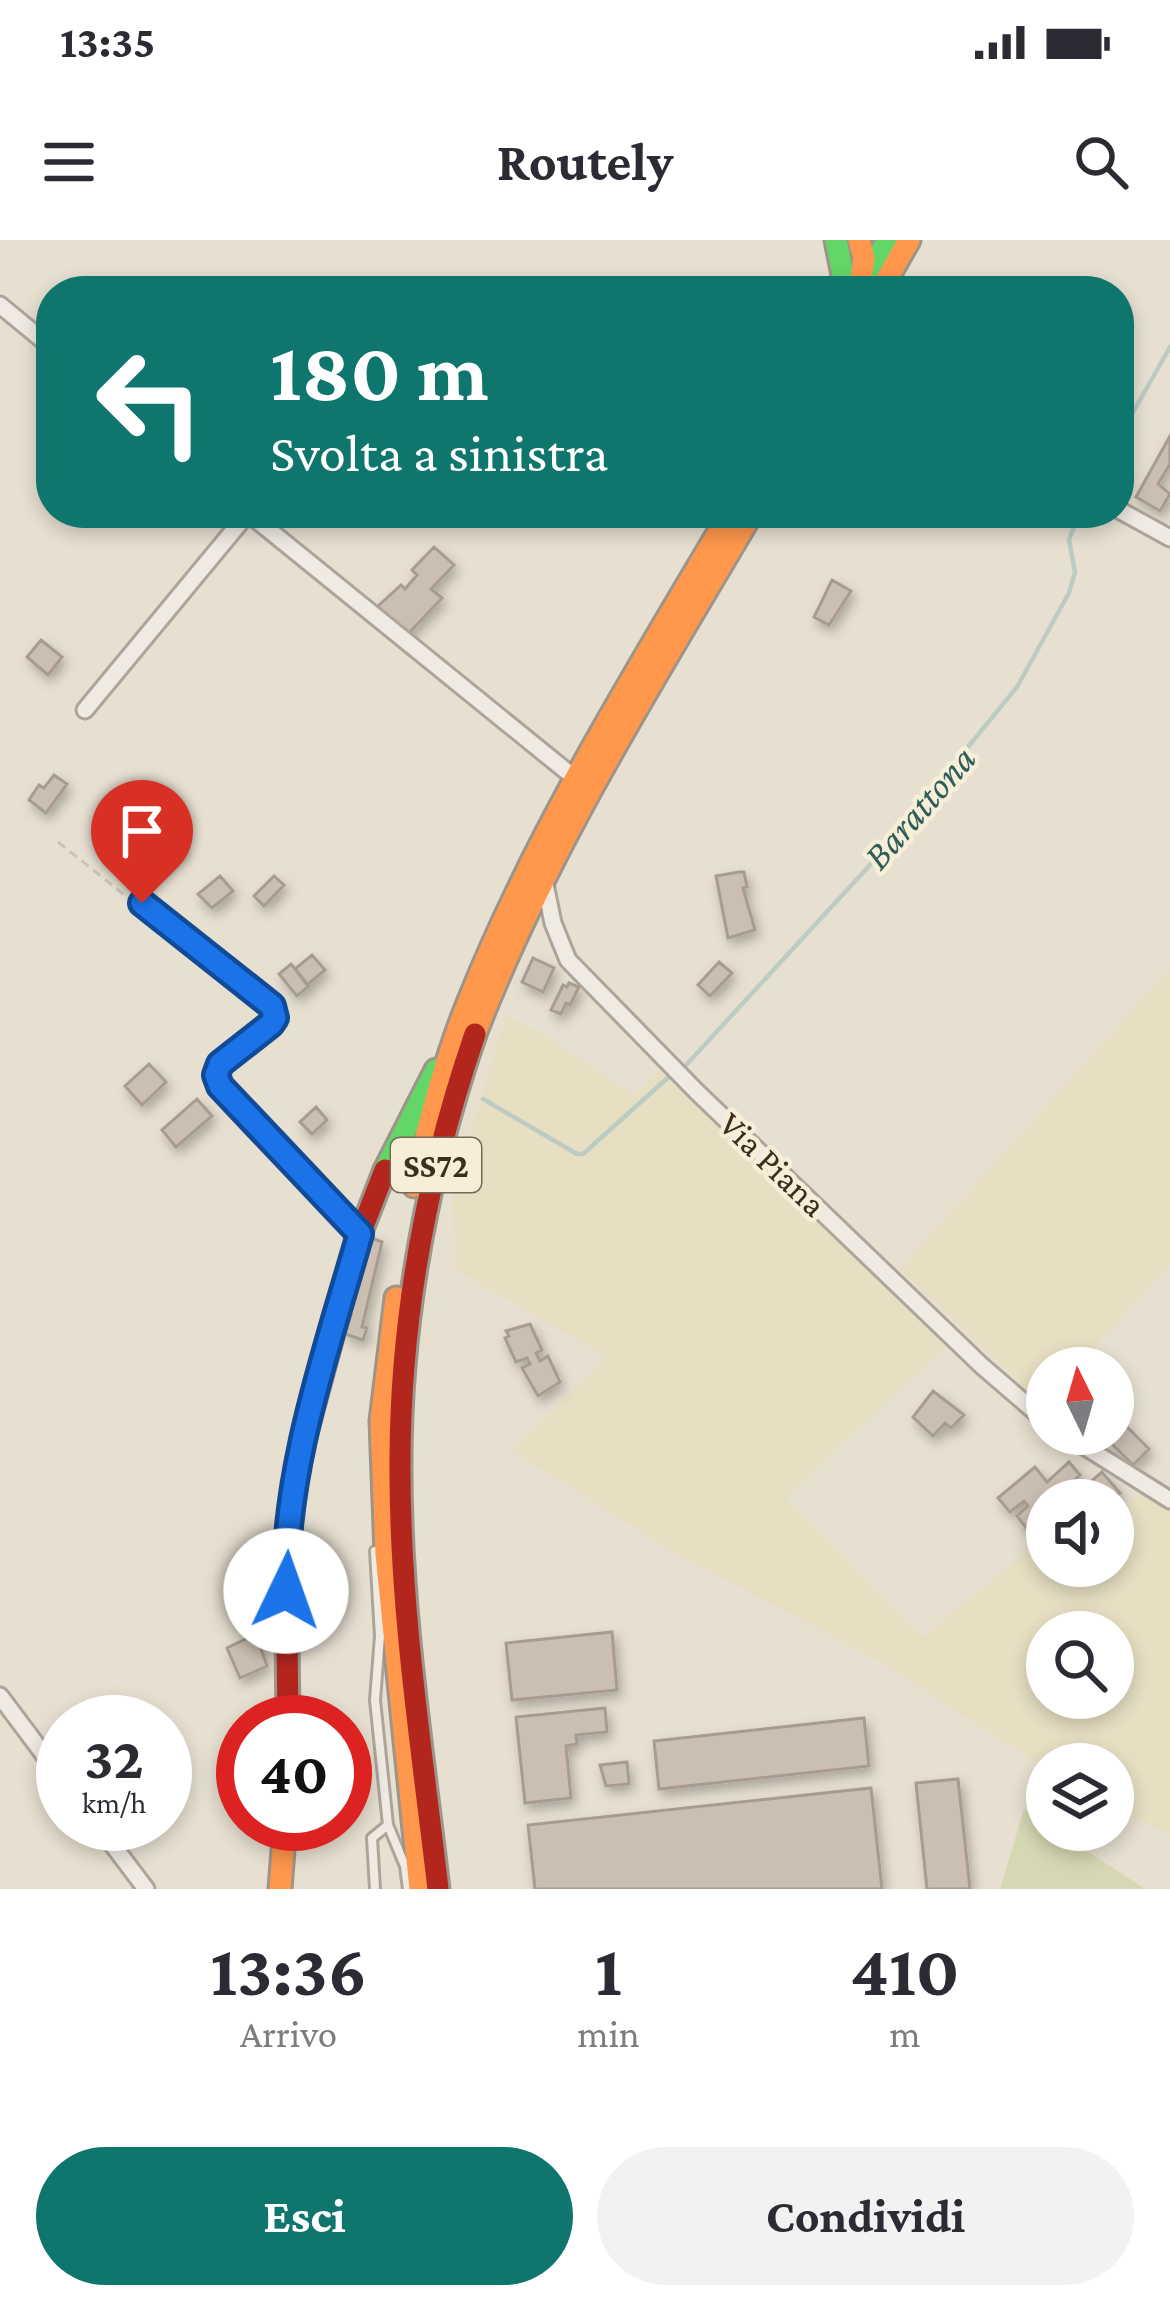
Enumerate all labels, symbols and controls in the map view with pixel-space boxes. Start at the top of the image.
text: 13:35 [60,17,155,67]
icon: menu [36,129,102,195]
icon: search [1068,129,1134,195]
text: Routely [497,132,673,192]
icon: left [72,324,228,480]
text: 180 m [270,325,489,418]
text: Svolta a sinistra [270,423,609,483]
water label: Barattona [854,737,984,877]
pin [91,780,193,903]
icon: arrive [109,798,175,864]
street label: Via Piana [711,1103,835,1225]
road number: SS72 [391,1138,481,1192]
north arrow [1026,1347,1134,1455]
map controls [1026,1347,1134,1851]
button: sound [1026,1479,1134,1587]
position arrow [223,1528,349,1654]
button: search [1026,1611,1134,1719]
speed limit sign: 40 [216,1695,372,1851]
text: 32 [84,1724,144,1791]
button: layers [1026,1743,1134,1851]
text: km/h [82,1786,146,1819]
text: 13:36 [210,1930,367,2010]
text: 1 [595,1930,622,2010]
text: 410 [850,1930,960,2010]
text: Arrivo [240,2012,337,2055]
text: min [577,2012,640,2055]
text: m [889,2012,921,2055]
button: Esci [36,2147,573,2285]
button: Condividi [597,2147,1134,2285]

